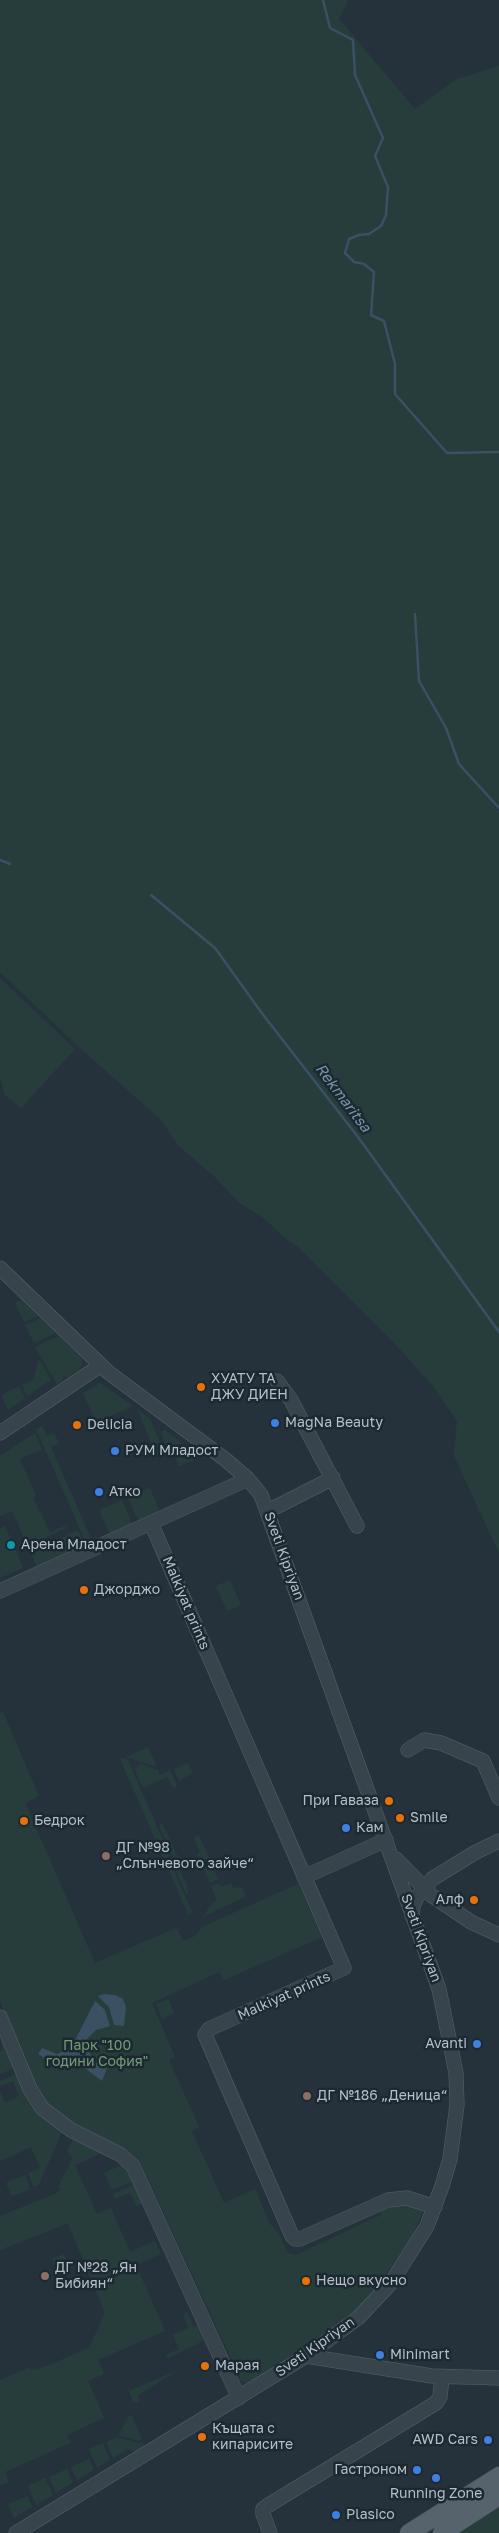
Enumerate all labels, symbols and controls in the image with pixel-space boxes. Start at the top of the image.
water label: Rekmaritsa [311,1060,375,1136]
place label: ХУАТУ ТА ДЖУ ДИЕН [211,1371,288,1404]
marker: ХУАТУ ТА ДЖУ ДИЕН [195,1381,207,1393]
place label: MagNa Beauty [285,1415,383,1431]
place label: Delicia [87,1417,132,1433]
marker: MagNa Beauty [269,1417,281,1429]
marker: Delicia [71,1419,83,1431]
place label: РУМ Младост [125,1443,218,1459]
marker: РУМ Младост [109,1445,121,1457]
place label: Атко [109,1484,141,1500]
marker: Атко [93,1486,105,1498]
street label: Sveti Kipriyan [260,1510,308,1602]
place label: Арена Младост [21,1537,127,1553]
marker: Арена Младост [5,1539,17,1551]
street label: Malkiyat prints [159,1554,213,1652]
place label: Джорджо [94,1582,160,1598]
marker: Джорджо [78,1584,90,1596]
place label: При Гаваза [302,1793,379,1809]
marker: При Гаваза [383,1795,395,1807]
place label: Smile [410,1810,448,1826]
marker: Smile [394,1812,406,1824]
place label: Бедрок [34,1813,85,1829]
marker: Бедрок [18,1815,30,1827]
place label: Кам [356,1820,384,1836]
marker: Кам [340,1822,352,1834]
place label: ДГ №98 „Слънчевото зайче“ [116,1840,254,1872]
marker: ДГ №98 „Слънчевото зайче“ [100,1850,112,1862]
street label: Sveti Kipriyan [397,1892,445,1984]
place label: Алф [436,1892,464,1908]
marker: Алф [468,1894,480,1906]
street label: Malkiyat prints [235,1968,333,2024]
place label: Avanti [425,2036,467,2052]
park label: Парк "100 години София" [46,2038,148,2070]
marker: Avanti [471,2038,483,2050]
place label: ДГ №186 „Деница“ [317,2088,447,2104]
marker: ДГ №186 „Деница“ [301,2090,313,2102]
place label: ДГ №28 „Ян Бибиян“ [55,2260,137,2292]
marker: ДГ №28 „Ян Бибиян“ [39,2270,51,2282]
place label: Нещо вкусно [316,2273,407,2289]
marker: Нещо вкусно [300,2275,312,2287]
street label: Sveti Kipriyan [272,2314,358,2380]
place label: Minimart [390,2347,450,2363]
marker: Minimart [374,2349,386,2361]
place label: Марая [215,2358,259,2374]
marker: Марая [199,2360,211,2372]
place label: Къщата с кипарисите [212,2421,293,2454]
marker: Къщата с кипарисите [196,2431,208,2443]
place label: AWD Cars [412,2432,478,2448]
marker: AWD Cars [482,2434,494,2446]
place label: Гастроном [334,2462,407,2478]
marker: Гастроном [411,2464,423,2476]
marker: Running Zone [430,2472,442,2484]
place label: Running Zone [390,2486,482,2502]
place label: Plasico [346,2507,395,2523]
marker: Plasico [330,2509,342,2521]

